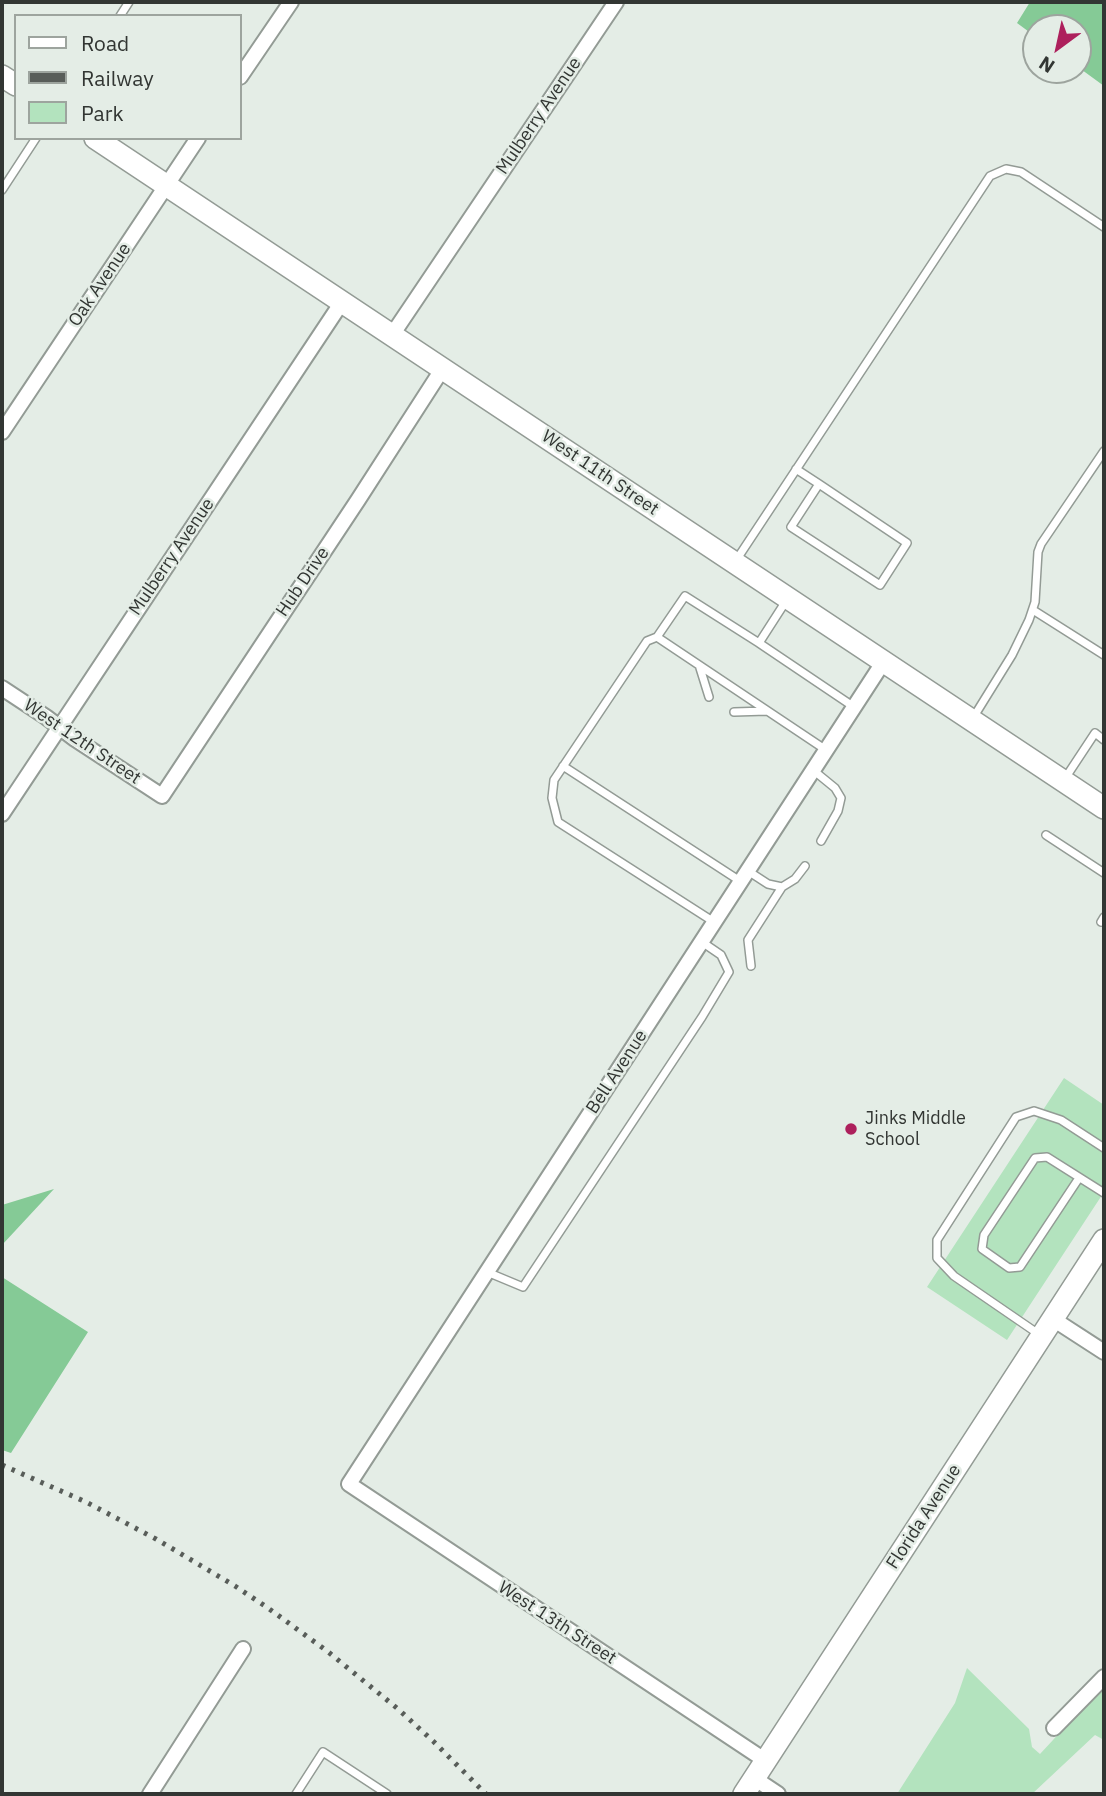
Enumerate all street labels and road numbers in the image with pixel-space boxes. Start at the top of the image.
street label: Mulberry Avenue [492,53,586,179]
street label: Oak Avenue [64,239,136,331]
street label: West 11th Street [537,426,663,520]
street label: Mulberry Avenue [125,494,219,620]
street label: Hub Drive [272,543,334,621]
street label: West 12th Street [19,695,145,789]
street label: Bell Avenue [582,1026,652,1118]
street label: Florida Avenue [882,1461,966,1573]
street label: West 13th Street [494,1577,620,1669]

